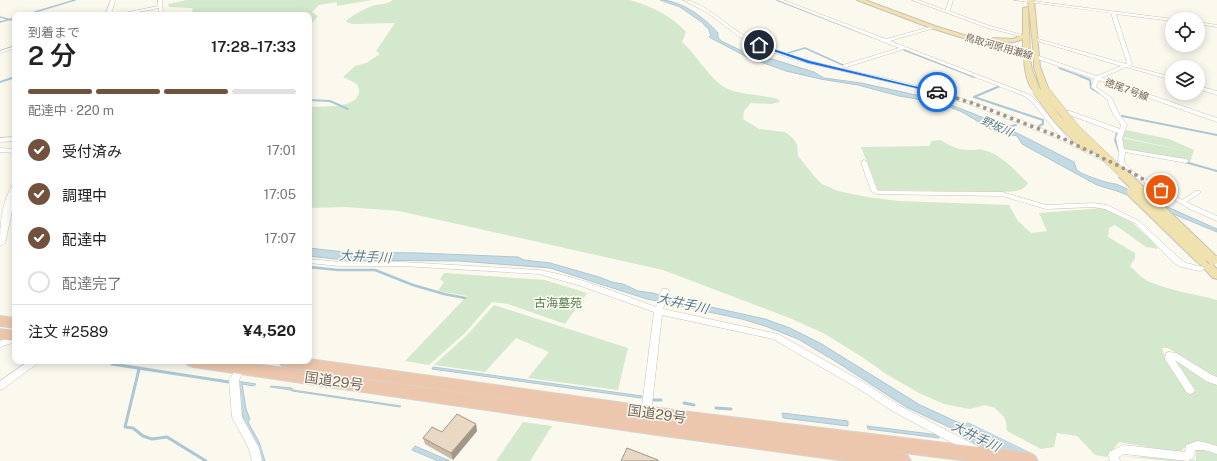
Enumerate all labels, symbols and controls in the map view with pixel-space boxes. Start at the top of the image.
map controls [1165,12,1205,100]
button: locate [1165,12,1205,52]
text: 到着まで [28,25,80,40]
pin [742,28,776,62]
street label: 鳥取河原用瀬線 [964,31,1034,61]
icon: home [748,34,770,56]
text: 17:28–17:33 [211,38,296,55]
text: 2 分 [28,40,76,71]
button: layers [1165,60,1205,100]
courier [917,72,957,112]
street label: 徳尾7号線 [1103,75,1151,103]
icon: car [926,81,948,103]
text: 配達中 · 220 m [28,103,114,118]
water label: 野坂川 [979,114,1015,139]
icon: check [28,139,50,161]
text: 受付済み [62,143,122,160]
text: 17:01 [267,143,296,158]
pin [1144,173,1178,207]
icon: bag [1150,179,1172,201]
icon: check [28,183,50,205]
text: 調理中 [62,187,107,204]
text: 17:05 [264,187,296,202]
icon: check [28,227,50,249]
text: 配達中 [62,231,107,248]
text: 17:07 [264,231,296,246]
water label: 大井手川 [339,248,393,265]
text: 配達完了 [62,275,122,292]
water label: 大井手川 [656,290,712,317]
park label: 古海墓苑 [534,296,582,310]
text: ¥4,520 [243,322,296,339]
text: 注文 #2589 [28,323,108,340]
street label: 国道29号 [304,369,364,393]
street label: 国道29号 [627,402,687,426]
water label: 大井手川 [949,418,1004,455]

